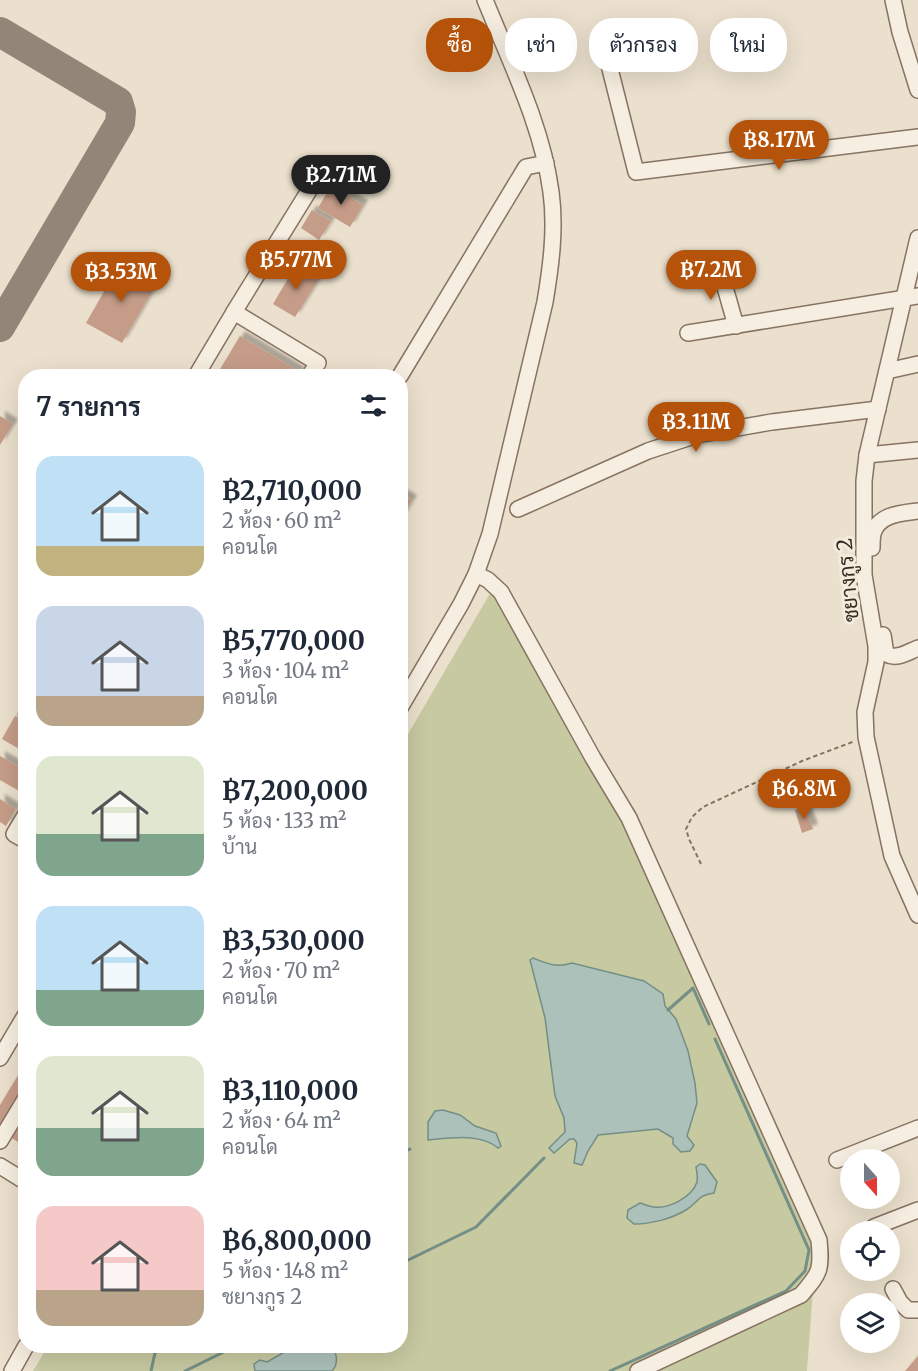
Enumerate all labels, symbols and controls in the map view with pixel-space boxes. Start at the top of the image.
chip: ซื้อ [426,18,493,72]
chip: เช่า [505,18,577,72]
chip: ตัวกรอง [589,18,698,72]
chip: ใหม่ [710,18,787,72]
pin: ฿8.17M [730,120,828,171]
text: ฿8.17M [743,127,815,152]
pin: ฿2.71M [292,155,390,206]
text: ฿2.71M [305,162,377,187]
pin: ฿5.77M [247,240,345,291]
text: ฿5.77M [260,247,332,272]
pin: ฿7.2M [669,250,753,301]
pin: ฿3.53M [72,252,170,303]
text: ฿7.2M [680,257,742,282]
text: ฿3.53M [85,259,157,284]
icon: filters [357,389,390,422]
text: 7 รายการ [36,390,141,423]
pin: ฿3.11M [647,402,745,453]
text: ฿3.11M [662,409,730,434]
text: ฿2,710,000 [222,474,362,507]
icon: home [84,480,156,552]
text: 2 ห้อง · 60 m² [222,508,341,533]
text: คอนโด [222,534,278,559]
street label: ชยางกูร 2 [830,537,867,623]
text: ฿5,770,000 [222,624,365,657]
icon: home [84,630,156,702]
text: 3 ห้อง · 104 m² [222,658,349,683]
text: คอนโด [222,684,278,709]
pin: ฿6.8M [762,769,846,820]
text: ฿7,200,000 [222,774,368,807]
text: ฿6.8M [772,776,836,801]
icon: home [84,780,156,852]
text: 5 ห้อง · 133 m² [222,808,346,833]
text: บ้าน [222,834,257,859]
text: ฿3,530,000 [222,924,365,957]
icon: home [84,930,156,1002]
text: 2 ห้อง · 70 m² [222,958,340,983]
text: คอนโด [222,984,278,1009]
text: ฿3,110,000 [222,1074,358,1107]
icon: home [84,1080,156,1152]
text: 2 ห้อง · 64 m² [222,1108,341,1133]
text: คอนโด [222,1134,278,1159]
north arrow [840,1149,900,1209]
map controls [840,1149,900,1353]
button: locate [840,1221,900,1281]
text: ฿6,800,000 [222,1224,372,1257]
icon: home [84,1230,156,1302]
text: 5 ห้อง · 148 m² [222,1258,348,1283]
text: ชยางกูร 2 [222,1284,302,1309]
button: layers [840,1293,900,1353]

